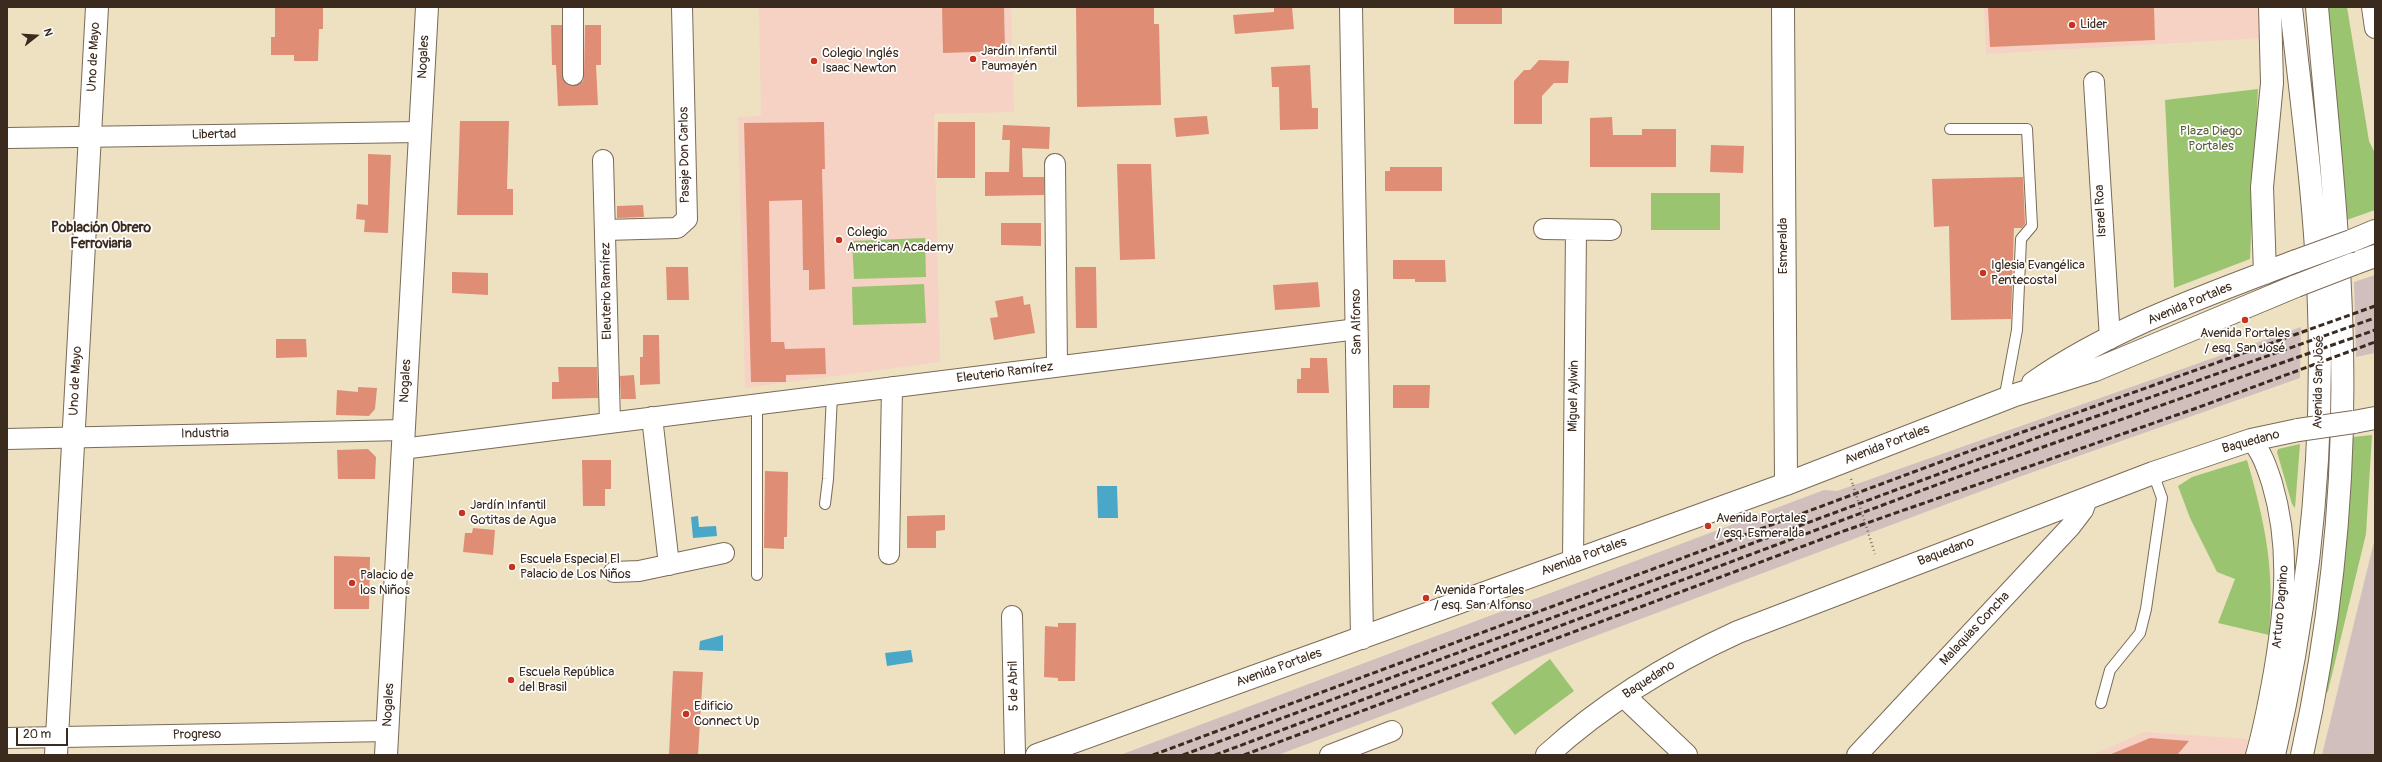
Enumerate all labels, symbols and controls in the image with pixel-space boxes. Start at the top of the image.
north arrow [16,16,56,56]
place label: Lider [2080,17,2107,33]
marker: Lider [2067,20,2077,30]
street label: Uno de Mayo [84,22,104,92]
text: N [41,27,55,38]
street label: Nogales [415,35,433,79]
place label: Jardín Infantil Paumayén [981,44,1057,75]
place label: Colegio Inglés Isaac Newton [822,46,899,77]
marker: Jardín Infantil Paumayén [968,54,978,64]
marker: Colegio Inglés Isaac Newton [809,56,819,66]
street label: Pasaje Don Carlos [676,107,694,203]
park label: Plaza Diego Portales [2180,124,2242,155]
street label: Libertad [192,127,236,143]
street label: Israel Roa [2092,184,2110,238]
street label: Esmeralda [1776,218,1792,274]
district label: Población Obrero Ferroviaria [51,220,151,252]
place label: Colegio American Academy [847,225,953,256]
marker: Colegio American Academy [834,235,844,245]
street label: Eleuterio Ramírez [598,242,616,340]
place label: Iglesia Evangélica Pentecostal [1991,258,2085,289]
marker: Iglesia Evangélica Pentecostal [1978,268,1988,278]
street label: Avenida Portales [2146,279,2234,329]
street label: San Alfonso [1349,289,1365,355]
marker: Avenida Portales / esq. San José [2240,315,2250,325]
place label: Avenida Portales / esq. San José [2200,326,2290,357]
street label: Avenida San José [2310,335,2328,429]
street label: Uno de Mayo [66,346,86,416]
street label: Nogales [397,359,415,403]
street label: Eleuterio Ramírez [956,359,1054,387]
street label: Miguel Aylwin [1566,360,1582,432]
street label: Avenida Portales [1842,422,1932,468]
street label: Industria [181,426,229,442]
street label: Baquedano [2220,427,2282,457]
place label: Jardín Infantil Gotitas de Agua [470,498,556,529]
marker: Jardín Infantil Gotitas de Agua [457,508,467,518]
place label: Avenida Portales / esq. Esmeralda [1716,511,1806,542]
marker: Avenida Portales / esq. Esmeralda [1703,521,1713,531]
street label: Avenida Portales [1539,534,1629,580]
street label: Baquedano [1916,534,1976,570]
place label: Escuela Especial El Palacio de Los Niños [520,552,631,583]
marker: Escuela Especial El Palacio de Los Niños [507,562,517,572]
street label: Arturo Dagnino [2270,565,2292,649]
place label: Palacio de los Niños [360,568,413,599]
marker: Palacio de los Niños [347,578,357,588]
place label: Avenida Portales / esq. San Alfonso [1434,583,1532,614]
street label: Malaquias Concha [1937,589,2013,669]
marker: Avenida Portales / esq. San Alfonso [1421,593,1431,603]
street label: Avenida Portales [1234,645,1324,691]
street label: Baquedano [1620,657,1678,703]
street label: 5 de Abril [1006,661,1022,711]
place label: Escuela República del Brasil [519,665,614,696]
marker: Escuela República del Brasil [506,675,516,685]
street label: Nogales [380,683,398,727]
place label: Edificio Connect Up [694,699,759,730]
marker: Edificio Connect Up [681,709,691,719]
scale bar [18,720,70,746]
text: 20 m [23,727,51,742]
street label: Progreso [173,727,221,743]

